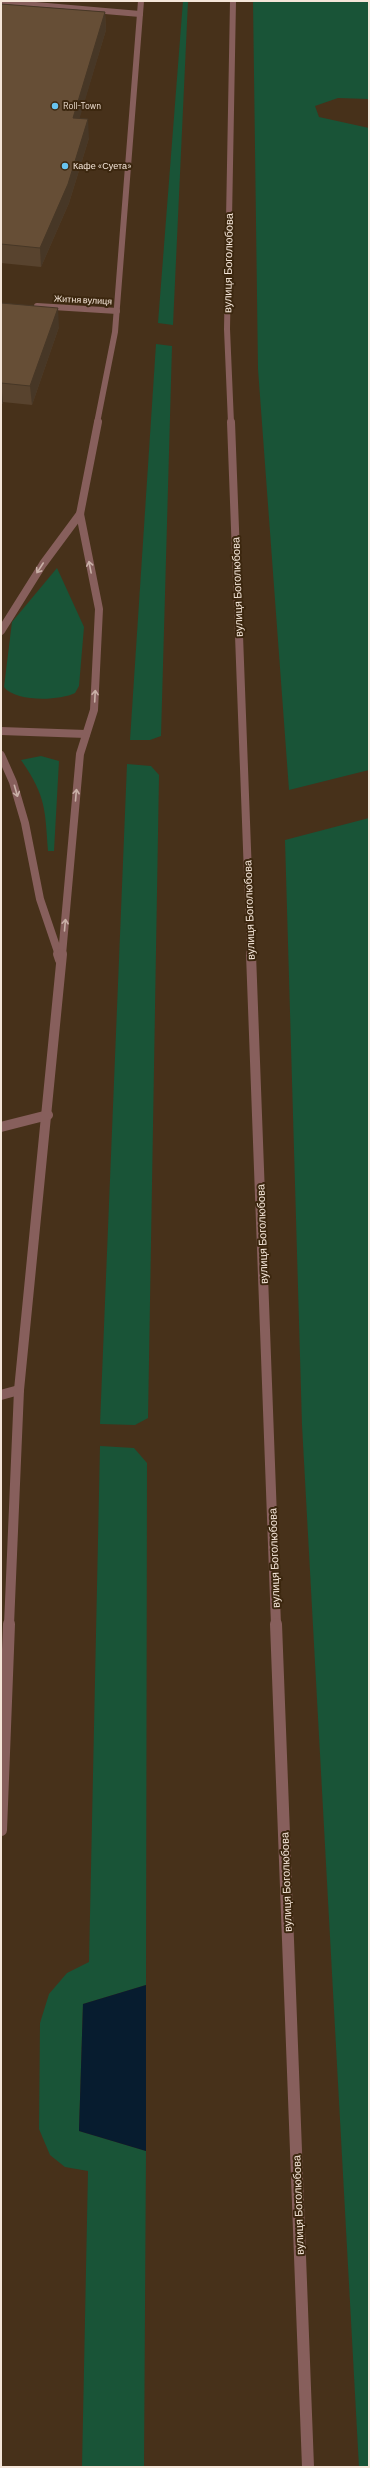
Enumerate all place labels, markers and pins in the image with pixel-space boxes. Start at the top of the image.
place label: Roll-Town [63,100,101,111]
marker: Roll-Town [50,101,60,111]
place label: Кафе «Суета» [73,160,132,171]
marker: Кафе «Суета» [60,161,70,171]

